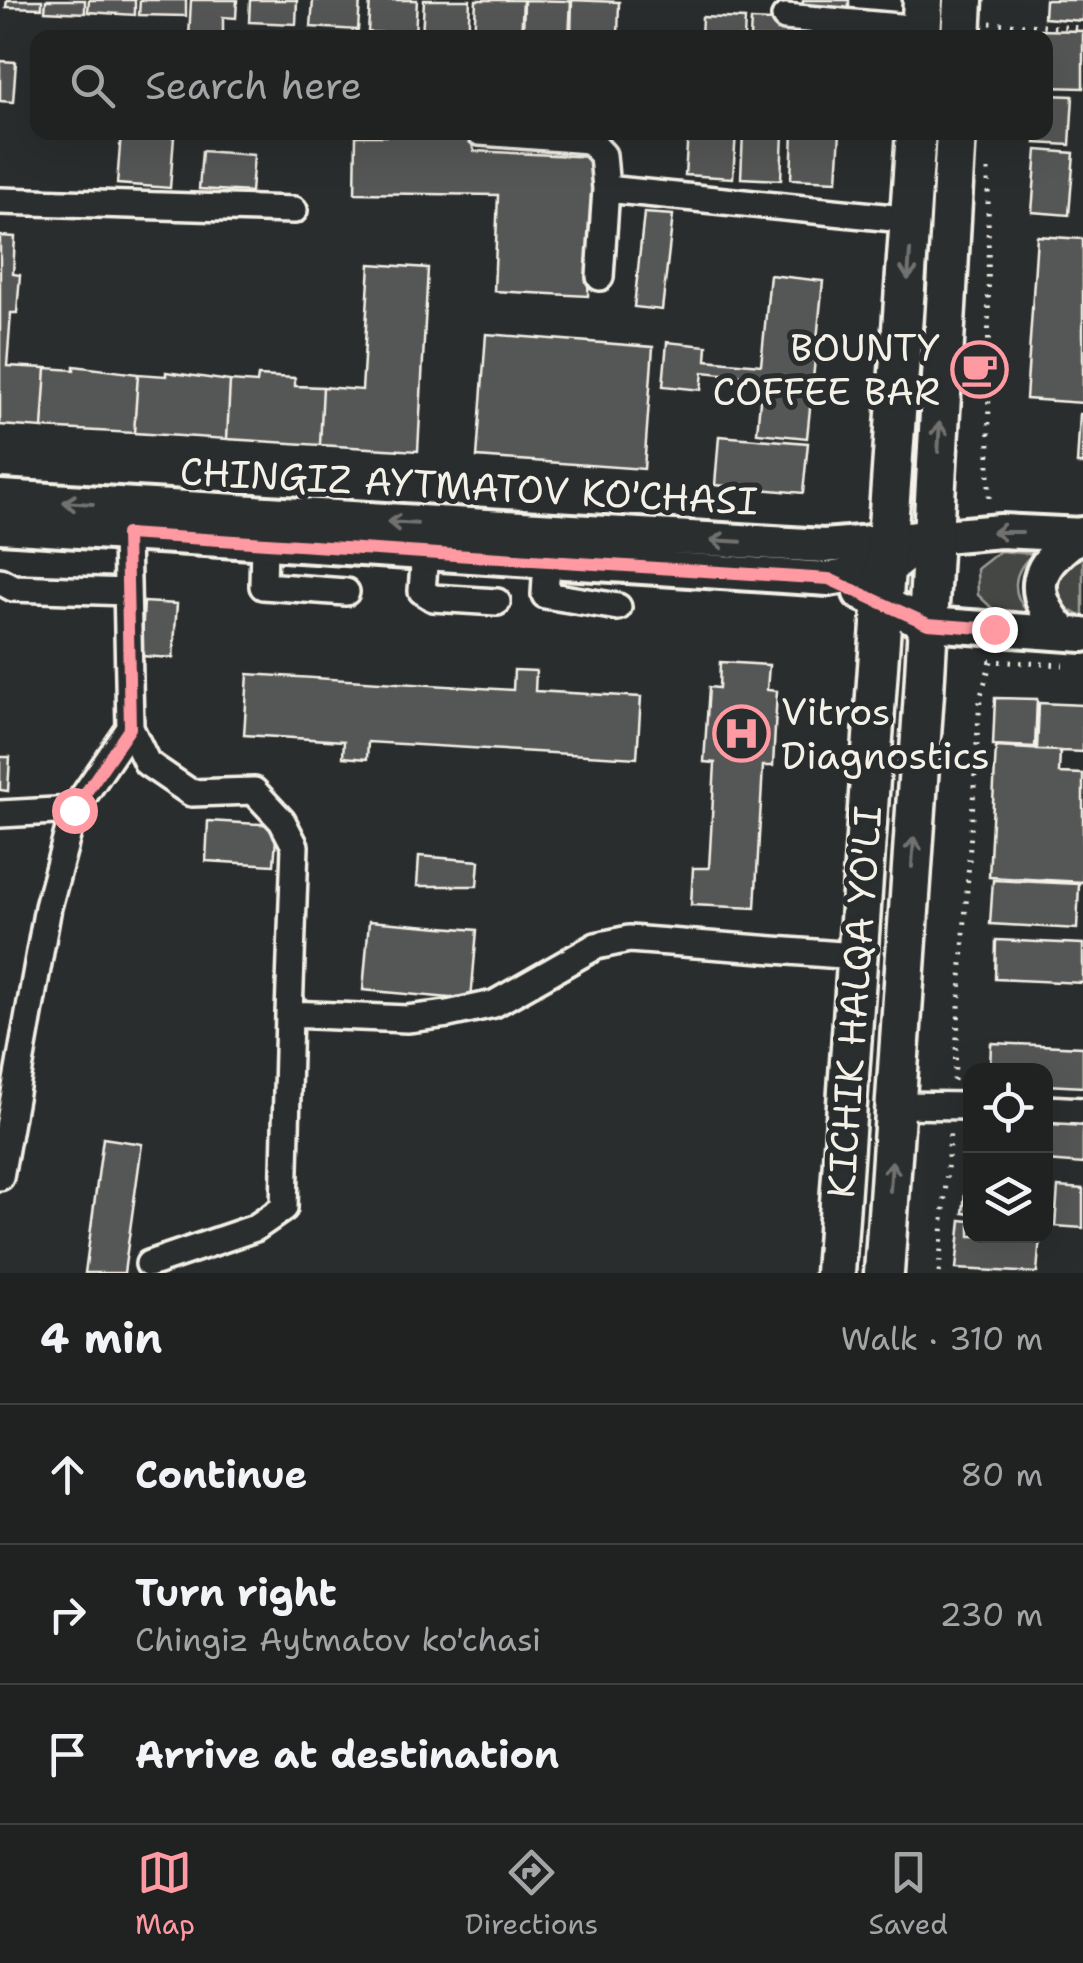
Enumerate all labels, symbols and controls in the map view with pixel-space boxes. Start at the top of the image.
search box [30,30,1053,140]
icon: search [65,58,120,113]
text: Search here [145,60,362,111]
one-way arrow [900,248,919,280]
place label: BOUNTY COFFEE BAR [712,322,940,417]
cafe icon: BOUNTY COFFEE BAR [949,339,1009,399]
one-way arrow [930,421,949,453]
street label: CHINGIZ AYTMATOV KO'CHASI [179,445,759,527]
one-way arrow [62,493,94,512]
one-way arrow [386,513,418,532]
one-way arrow [992,522,1024,541]
one-way arrow [711,531,743,550]
route end [972,607,1018,653]
place label: Vitros Diagnostics [781,686,990,781]
hospital icon: Vitros Diagnostics [712,703,772,763]
route start [52,788,98,834]
street label: KICHIK HALQA YO'LI [815,804,893,1200]
one-way arrow [904,836,923,868]
map controls [963,1063,1053,1243]
button: locate [963,1063,1053,1153]
button: layers [963,1153,1053,1243]
one-way arrow [881,1160,900,1192]
text: 4 min [40,1310,162,1366]
text: Walk · 310 m [841,1317,1043,1360]
icon: ahead [40,1447,95,1502]
text: Continue [135,1449,307,1500]
text: 80 m [960,1453,1043,1496]
text: Turn right [135,1567,337,1618]
icon: right [40,1587,95,1642]
text: 230 m [940,1593,1043,1636]
text: Chingiz Aytmatov ko'chasi [135,1618,541,1661]
icon: arrive [40,1727,95,1782]
text: Arrive at destination [135,1729,559,1780]
tab: Map [135,1845,195,1943]
tab: Directions [465,1845,598,1943]
tab: Saved [868,1845,948,1943]

